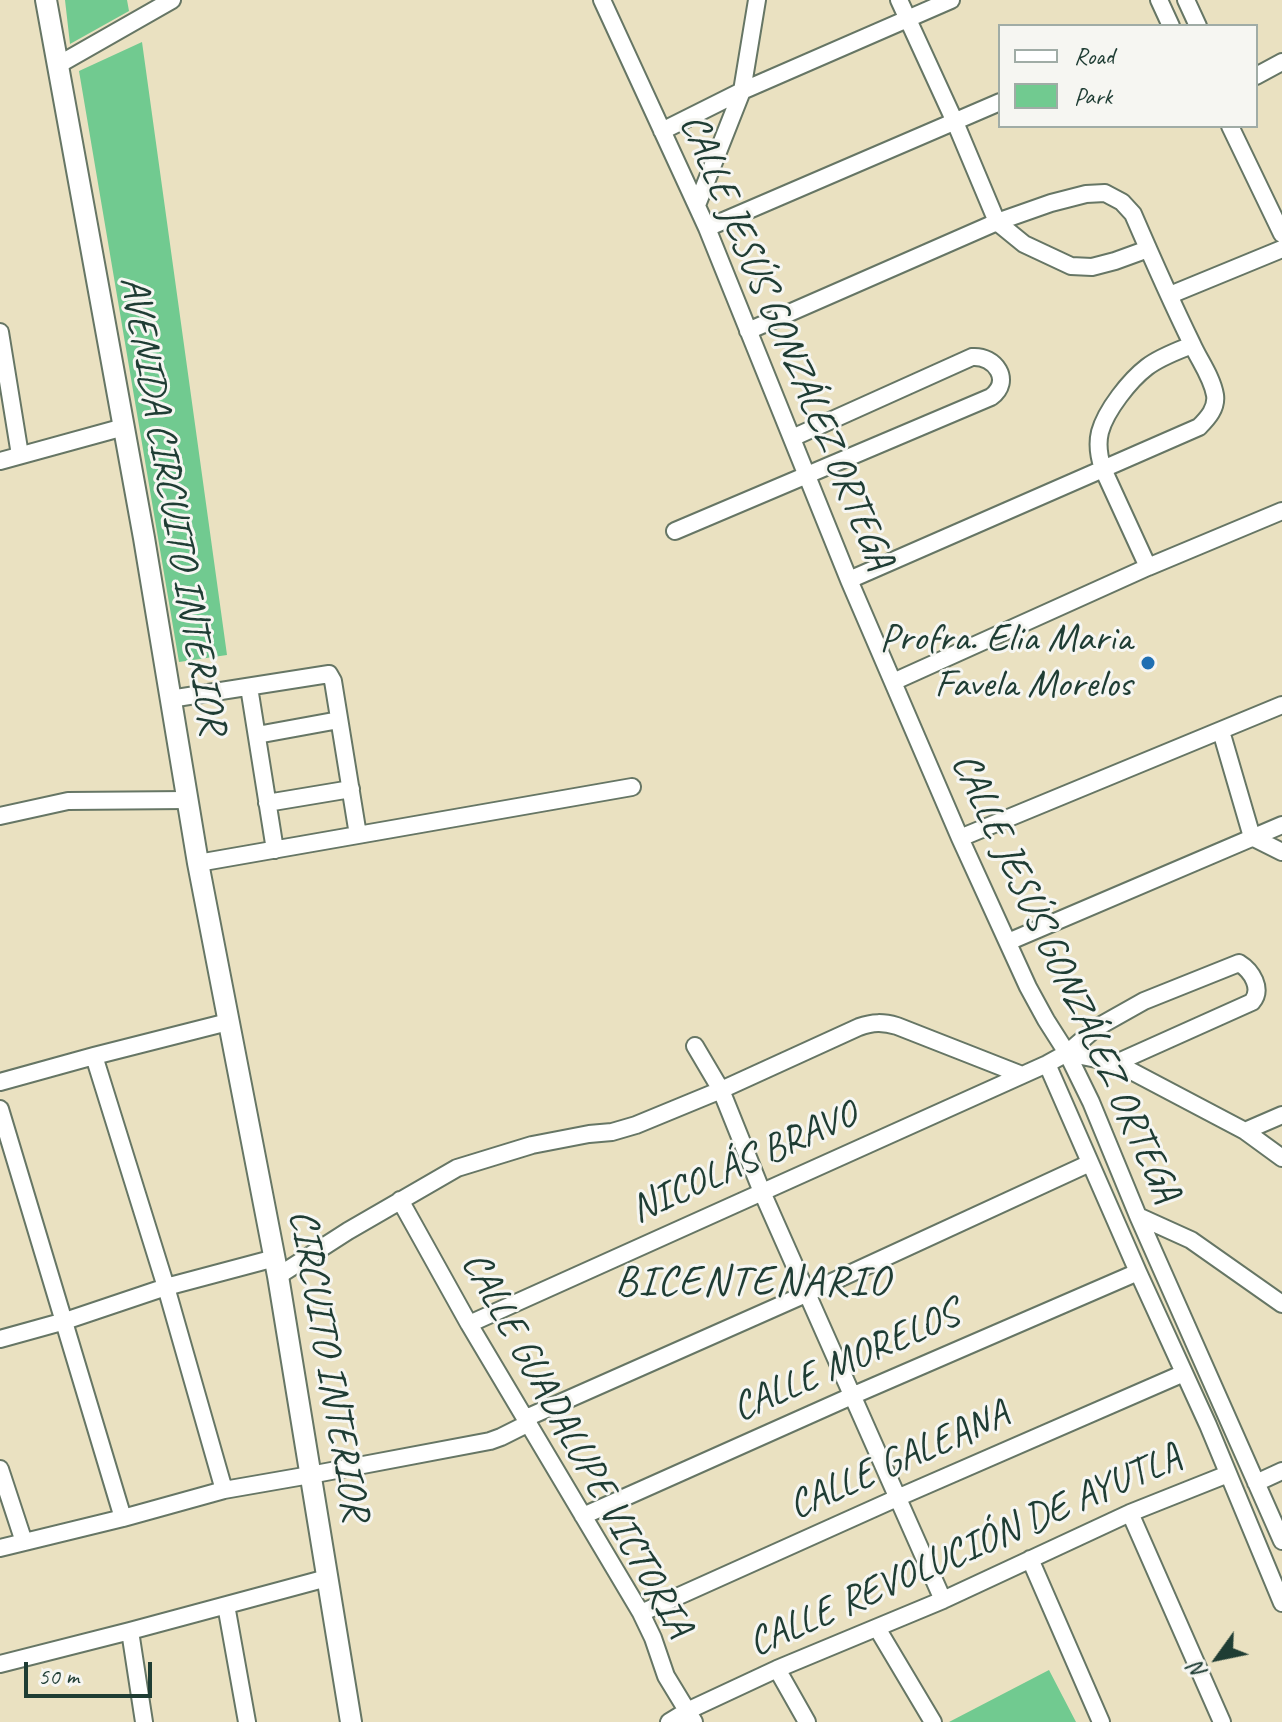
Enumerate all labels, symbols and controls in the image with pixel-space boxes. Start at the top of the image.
legend [998,24,1258,128]
text: Road [1074,41,1114,71]
text: Park [1074,81,1112,111]
street label: CALLE JESÚS GONZÁLEZ ORTEGA [668,107,904,577]
street label: AVENIDA CIRCUITO INTERIOR [108,272,236,738]
place label: Profra. Elia Maria Favela Morelos [880,616,1132,710]
marker: Profra. Elia Maria Favela Morelos [1139,654,1157,672]
street label: CALLE JESÚS GONZÁLEZ ORTEGA [940,746,1190,1210]
street label: NICOLÁS BRAVO [623,1092,865,1234]
street label: CIRCUITO INTERIOR [277,1206,379,1524]
street label: CALLE GUADALUPE VICTORIA [450,1244,702,1646]
district label: BICENTENARIO [618,1258,888,1308]
street label: CALLE MORELOS [725,1291,967,1433]
street label: CALLE GALEANA [781,1391,1017,1531]
street label: CALLE REVOLUCIÓN DE AYUTLA [741,1434,1189,1668]
north arrow [1178,1618,1258,1698]
scale bar [28,1646,156,1696]
text: N [1182,1658,1213,1684]
text: 50 m [38,1661,79,1691]

